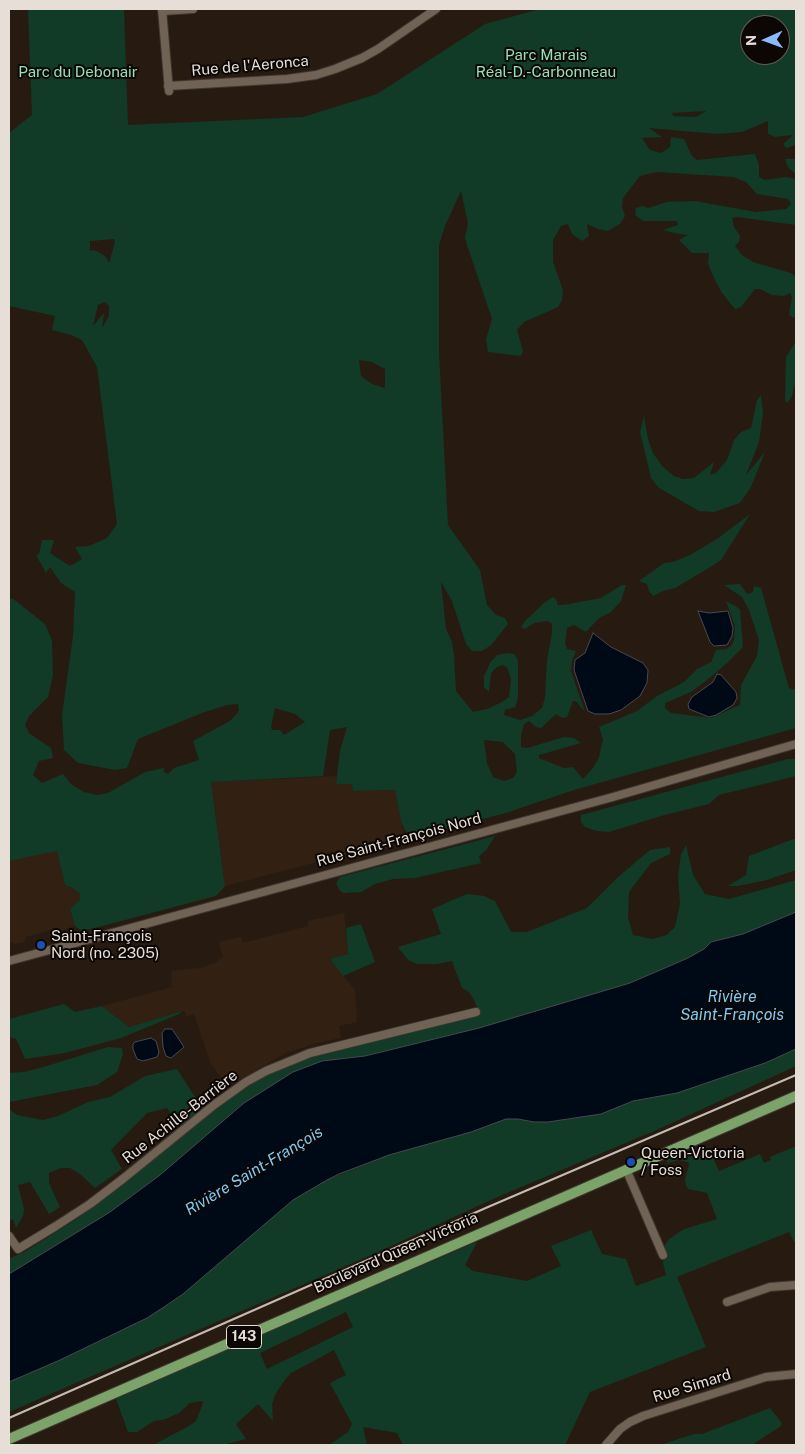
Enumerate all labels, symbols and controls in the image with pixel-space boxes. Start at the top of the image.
north arrow [740,15,790,65]
text: N [743,35,759,46]
park label: Parc Marais Réal-D.-Carbonneau [476,46,616,81]
street label: Rue de l'Aeronca [191,52,309,80]
park label: Parc du Debonair [18,63,138,81]
street label: Rue Saint-François Nord [315,809,483,871]
place label: Saint-François Nord (no. 2305) [51,927,159,962]
marker: Saint-François Nord (no. 2305) [35,939,47,951]
water label: Rivière Saint-François [680,987,784,1025]
street label: Rue Achille-Barrière [119,1066,241,1168]
water label: Rivière Saint-François [182,1122,326,1220]
place label: Queen-Victoria / Foss [641,1144,745,1179]
marker: Queen-Victoria / Foss [625,1156,637,1168]
street label: Boulevard Queen-Victoria [311,1209,481,1297]
road number: 143 [226,1325,262,1348]
street label: Rue Simard [651,1366,733,1406]

